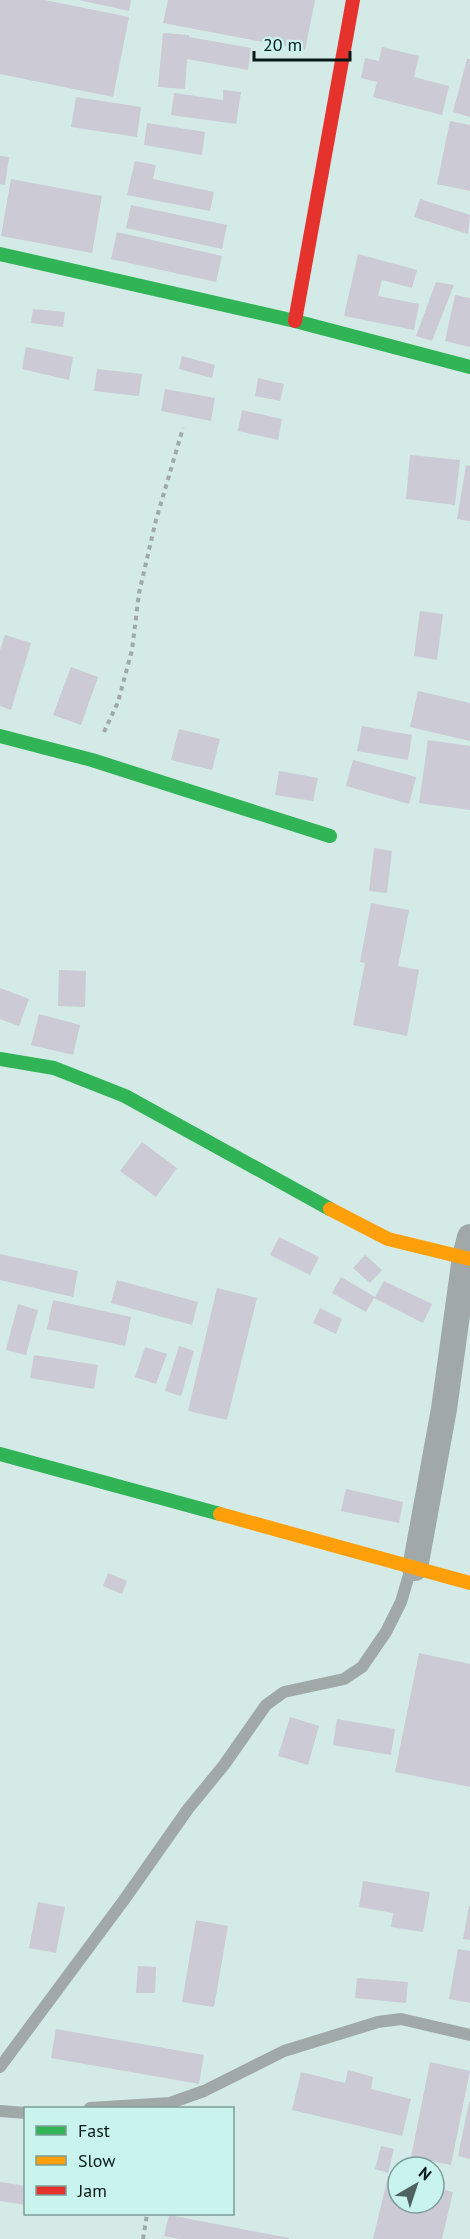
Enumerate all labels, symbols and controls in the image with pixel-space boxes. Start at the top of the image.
scale bar [254,24,350,62]
text: 20 m [263,33,302,56]
legend [24,2107,234,2215]
text: Fast [78,2119,110,2142]
text: Slow [78,2149,116,2172]
north arrow [386,2155,446,2215]
text: N [415,2162,436,2184]
text: Jam [77,2179,107,2202]

